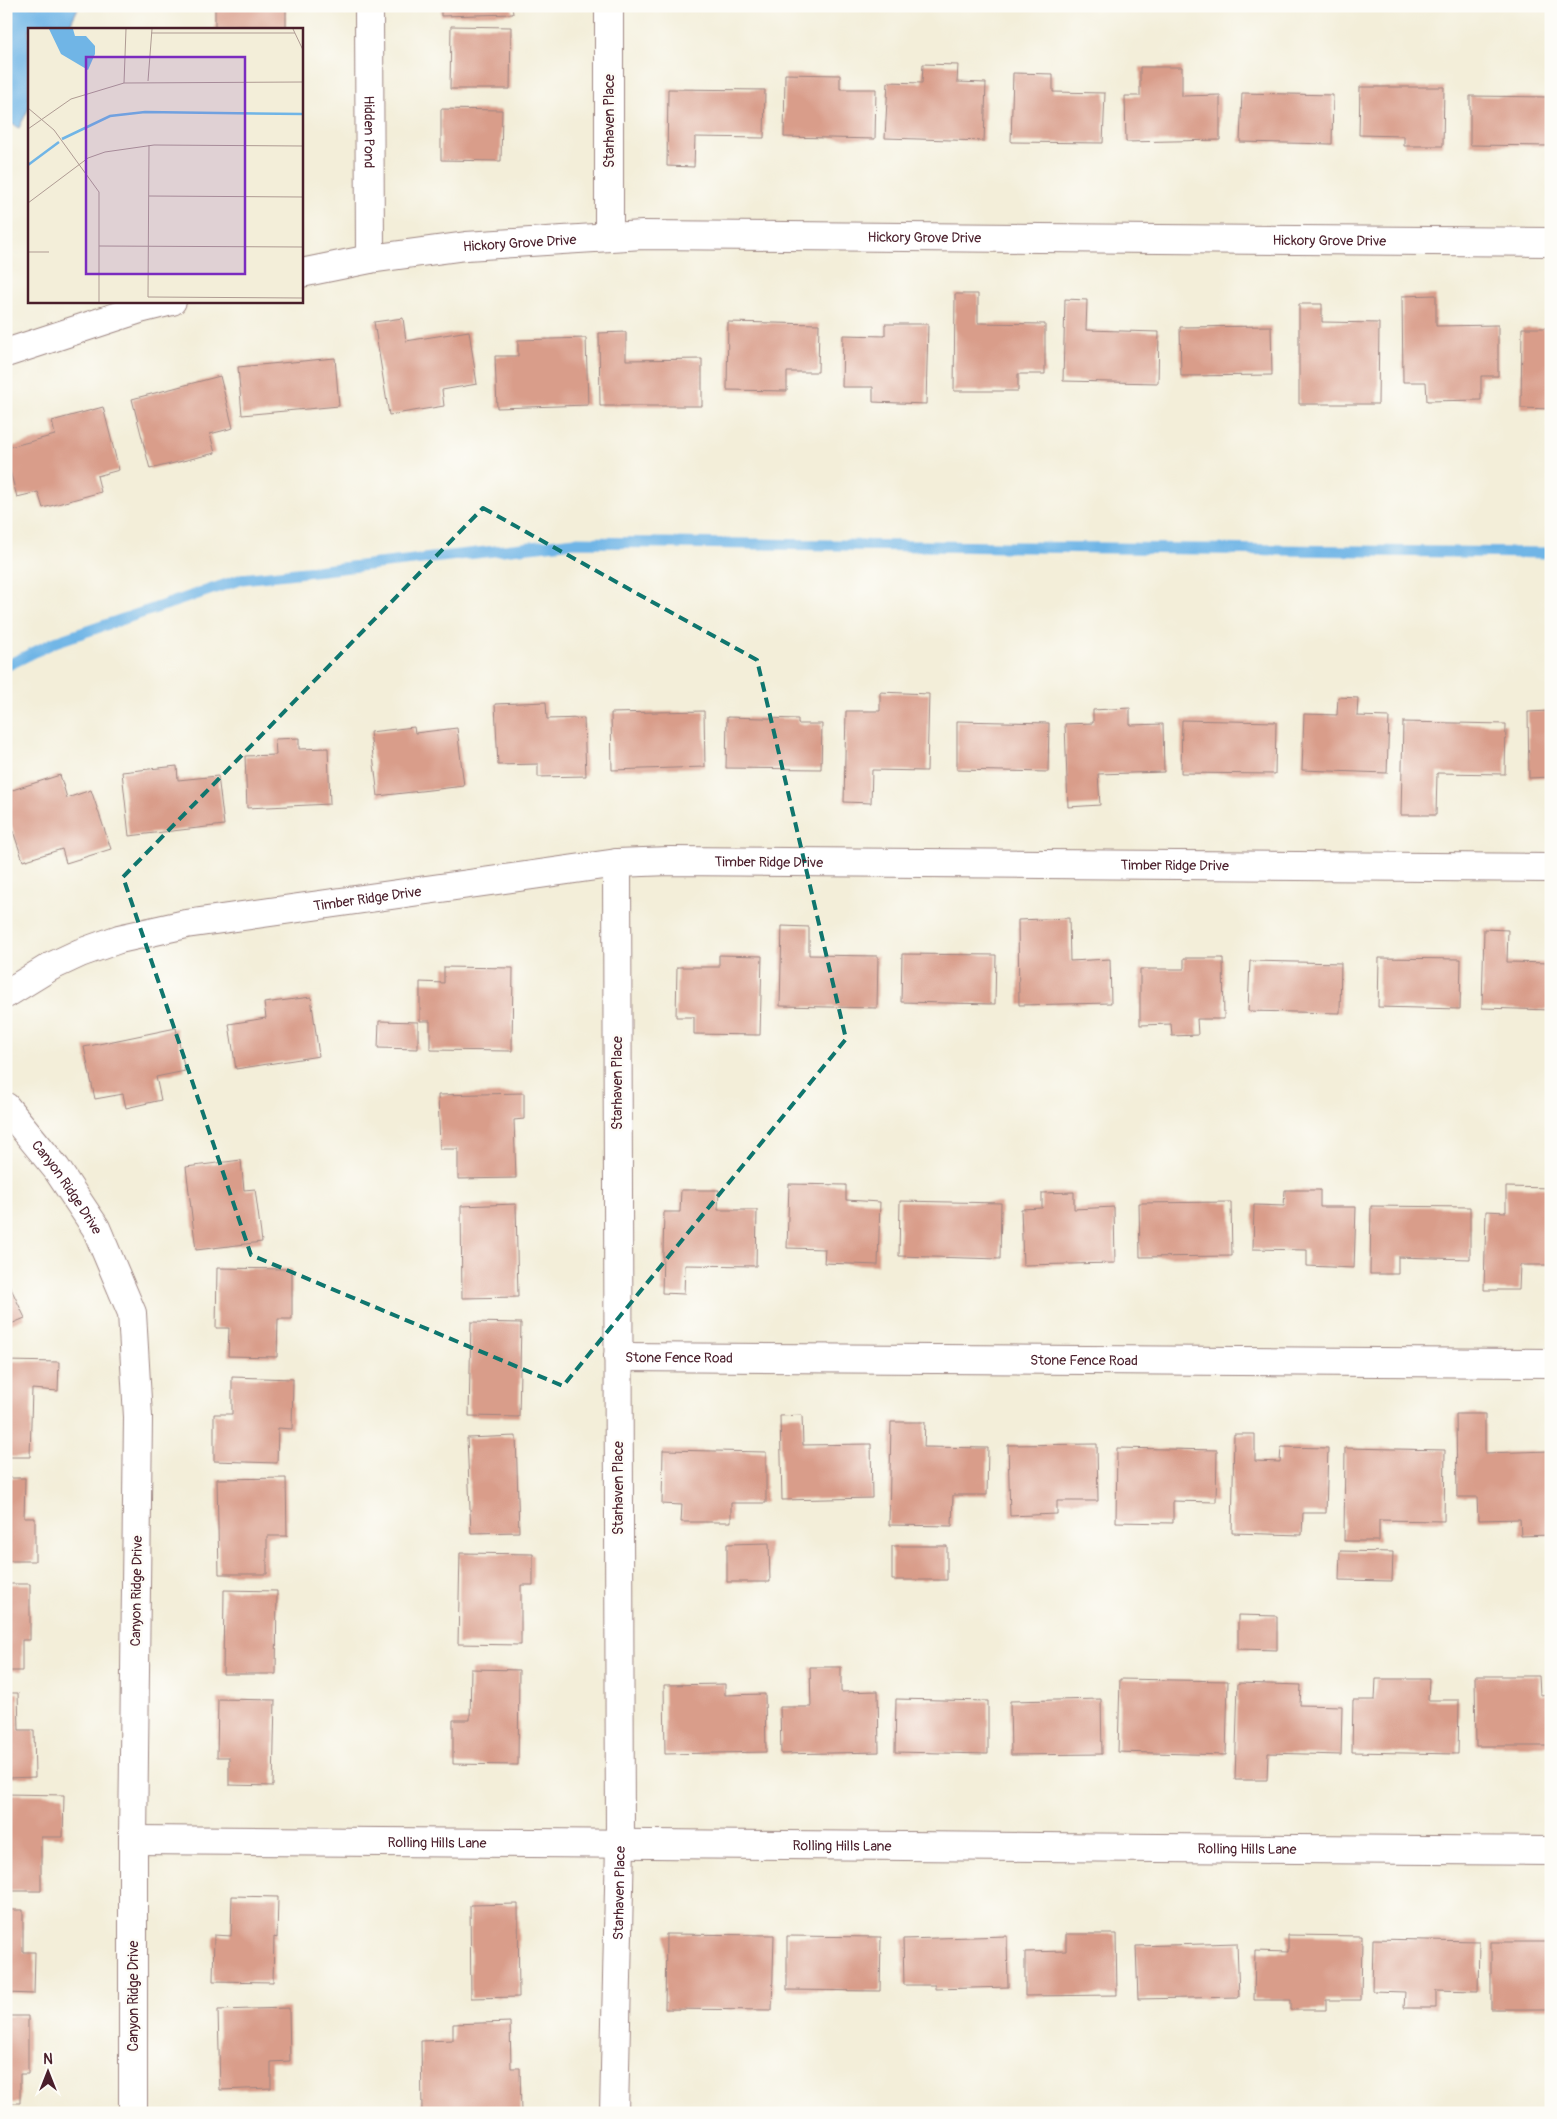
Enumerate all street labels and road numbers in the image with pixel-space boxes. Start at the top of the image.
street label: Starhaven Place [601,74,618,168]
street label: Hidden Pond [360,96,378,169]
street label: Hickory Grove Drive [867,229,981,247]
street label: Hickory Grove Drive [462,231,577,255]
street label: Hickory Grove Drive [1272,232,1386,250]
street label: Timber Ridge Drive [715,853,823,871]
street label: Timber Ridge Drive [1121,857,1229,874]
street label: Timber Ridge Drive [313,883,422,915]
street label: Starhaven Place [609,1036,626,1130]
street label: Canyon Ridge Drive [28,1137,106,1237]
street label: Stone Fence Road [625,1349,733,1367]
street label: Stone Fence Road [1030,1352,1138,1369]
street label: Starhaven Place [610,1441,627,1535]
street label: Canyon Ridge Drive [127,1535,146,1647]
street label: Rolling Hills Lane [387,1834,487,1852]
street label: Rolling Hills Lane [792,1837,892,1855]
street label: Rolling Hills Lane [1197,1840,1297,1858]
street label: Starhaven Place [610,1846,629,1940]
street label: Canyon Ridge Drive [125,1940,142,2051]

